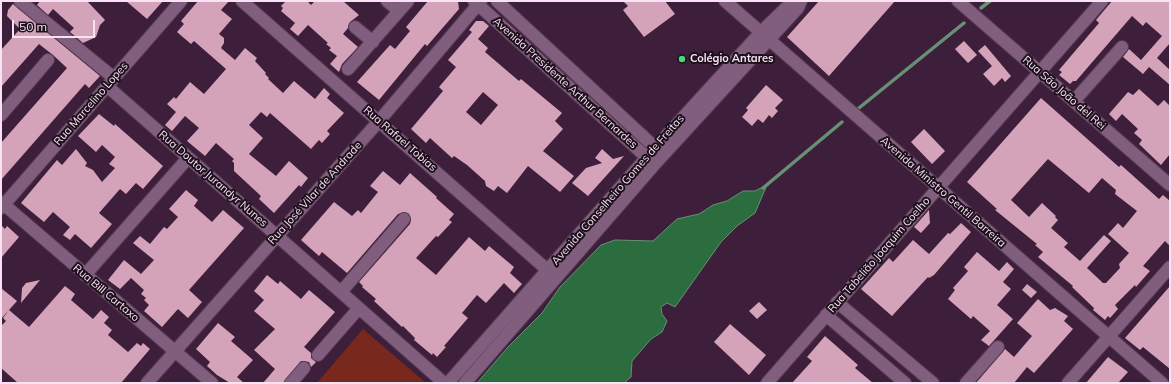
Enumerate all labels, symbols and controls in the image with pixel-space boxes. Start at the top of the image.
scale bar [14,12,97,38]
street label: Avenida Presidente Arthur Bernardes [490,15,640,151]
text: 50 m [19,19,47,34]
place label: Colégio Antares [690,52,773,66]
street label: Rua São João del Rei [1020,53,1108,133]
marker: Colégio Antares [677,54,687,64]
street label: Rua Marcelino Lopes [51,60,131,148]
street label: Rua Rafael Tobias [361,104,439,174]
street label: Avenida Conselheiro Gomes de Freitas [549,112,687,268]
street label: Rua Doutor Jurandyr Nunes [156,128,270,230]
street label: Avenida Ministro Gentil Barreira [878,134,1008,250]
street label: Rua José Vilar de Andrade [265,139,365,247]
street label: Rua Tabelião Joaquim Coelho [825,195,933,315]
street label: Rua Bill Cartaxo [70,261,142,325]

